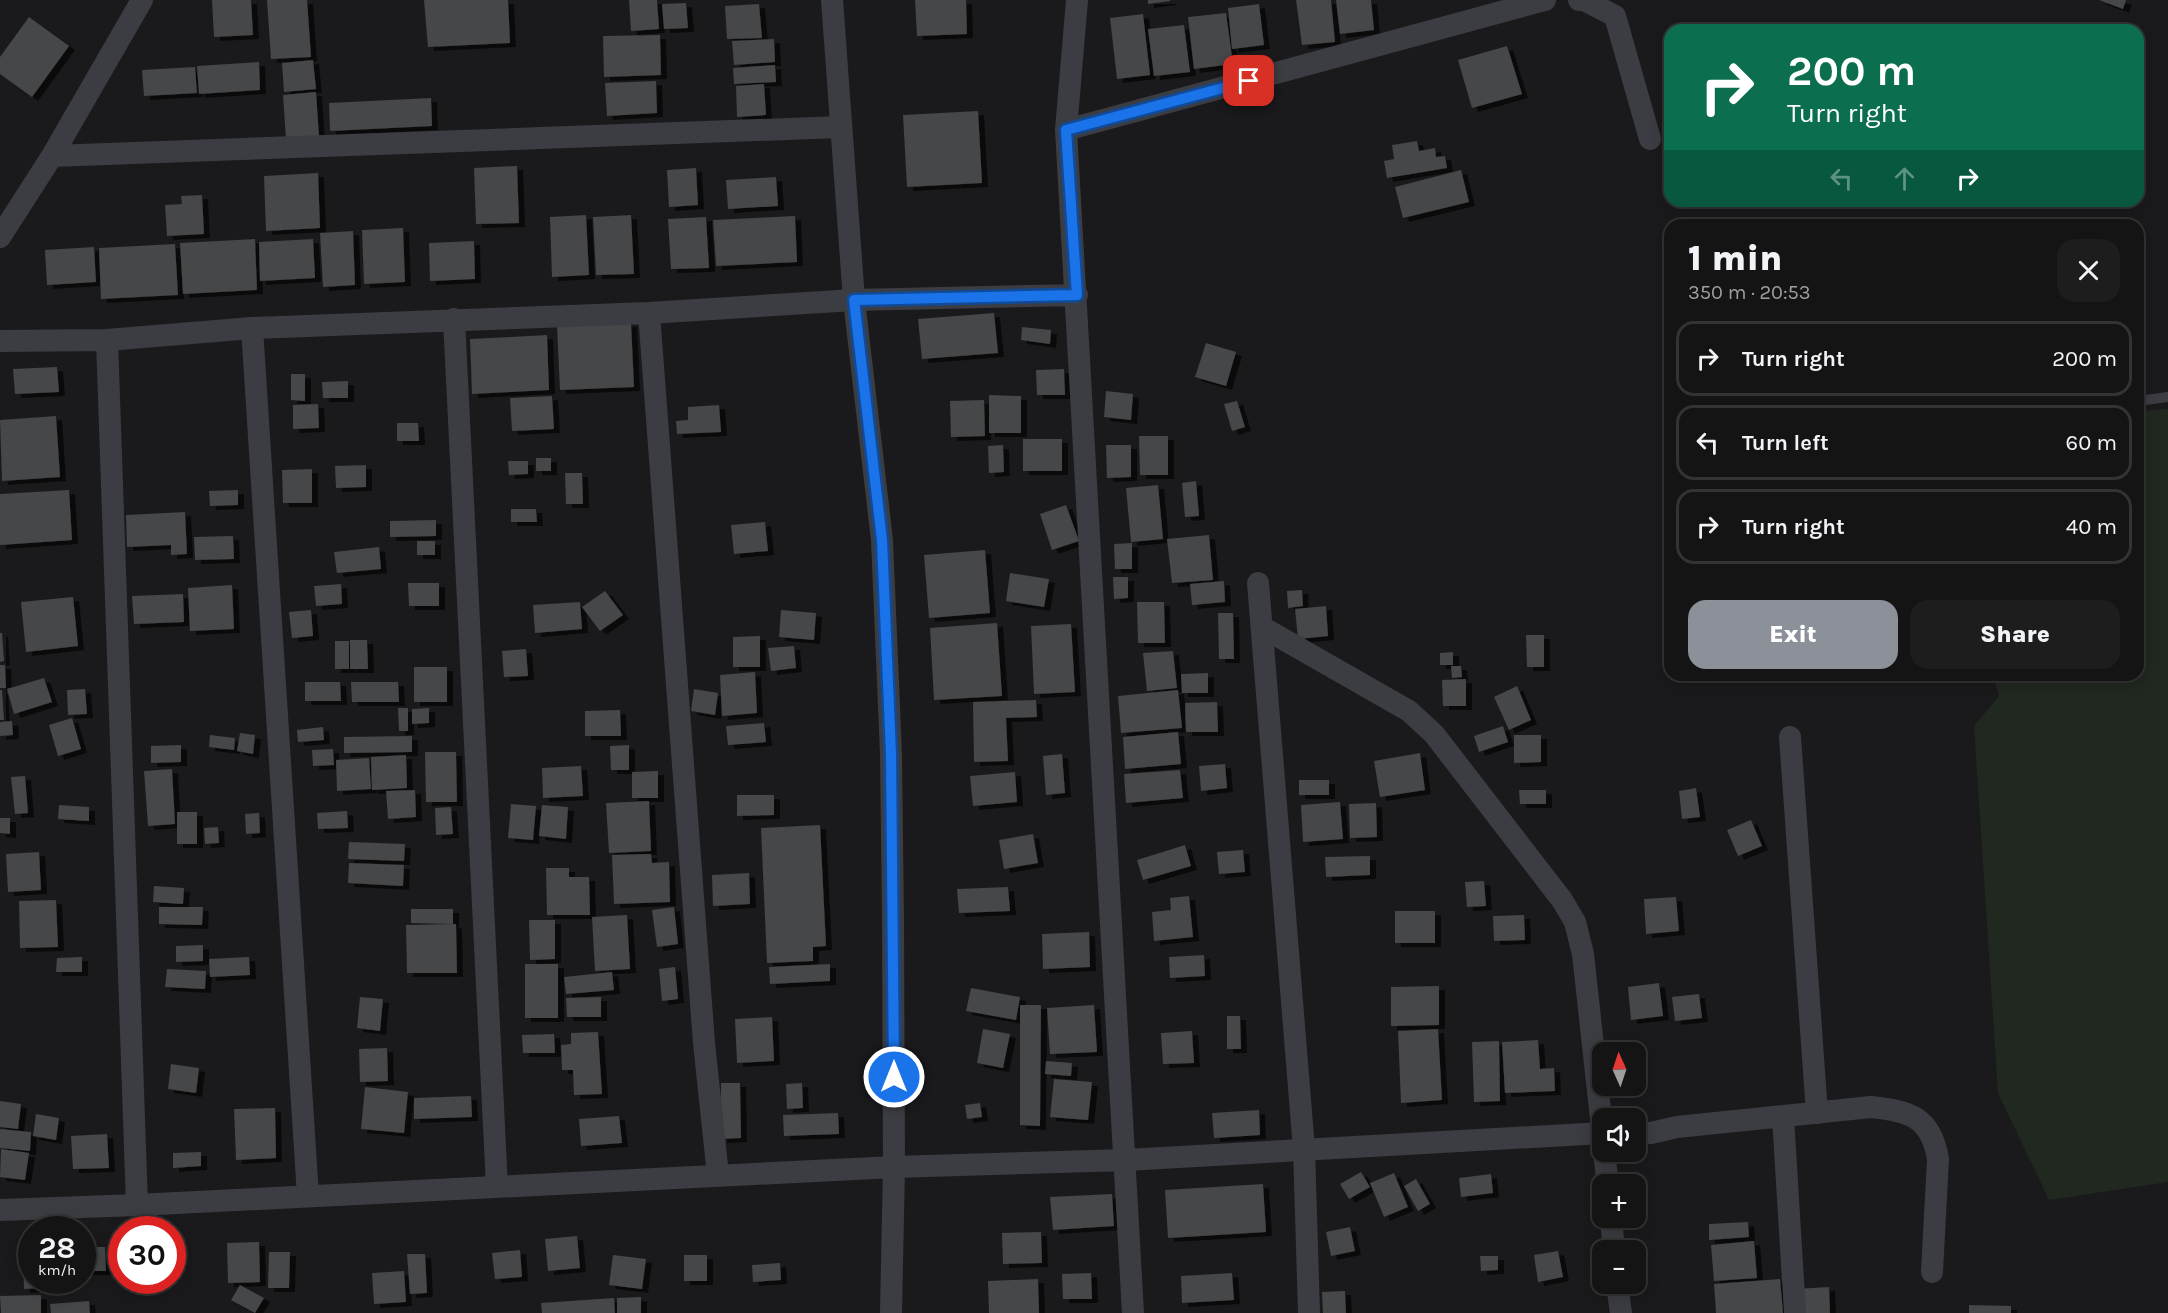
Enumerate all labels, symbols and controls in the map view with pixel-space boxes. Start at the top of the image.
text: 200 m [1787,46,1916,96]
icon: right [1688,48,1766,126]
pin [1223,55,1274,106]
icon: arrive [1232,64,1265,97]
text: Turn right [1787,97,1907,129]
icon: left [1825,162,1858,195]
icon: ahead [1888,162,1921,195]
icon: right [1951,162,1984,195]
text: 1 min [1688,237,1782,279]
button: close [2057,239,2120,302]
text: 350 m · 20:53 [1688,281,1811,304]
icon: right [1691,342,1724,375]
text: Turn right [1742,346,1845,372]
text: 200 m [2052,346,2117,372]
icon: left [1691,426,1724,459]
text: Turn left [1742,430,1829,456]
text: 60 m [2066,430,2117,456]
icon: right [1691,510,1724,543]
text: Turn right [1742,514,1845,540]
text: 40 m [2066,514,2117,540]
button: Exit [1688,600,1898,669]
button: Share [1910,600,2120,669]
north arrow [1592,1042,1646,1096]
map controls [1592,1042,1646,1294]
position arrow [862,1045,926,1109]
button: sound [1592,1108,1646,1162]
button: + [1592,1174,1646,1228]
speed limit sign: 30 [108,1216,186,1294]
text: 28 [38,1230,76,1266]
button: − [1592,1240,1646,1294]
text: km/h [38,1261,76,1279]

